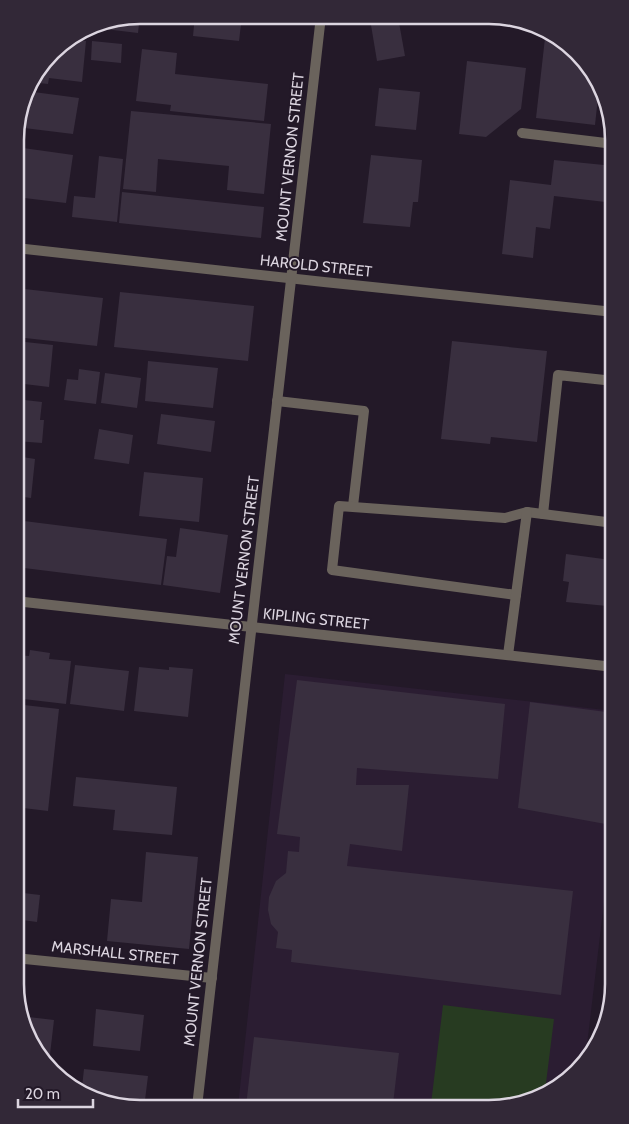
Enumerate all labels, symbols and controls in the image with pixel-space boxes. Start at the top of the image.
street label: MOUNT VERNON STREET [272,72,308,242]
street label: HAROLD STREET [259,251,373,281]
street label: MOUNT VERNON STREET [225,475,263,645]
street label: KIPLING STREET [262,604,370,634]
street label: MOUNT VERNON STREET [180,877,216,1047]
street label: MARSHALL STREET [50,937,180,969]
scale bar [18,1076,92,1108]
text: 20 m [25,1085,60,1103]

